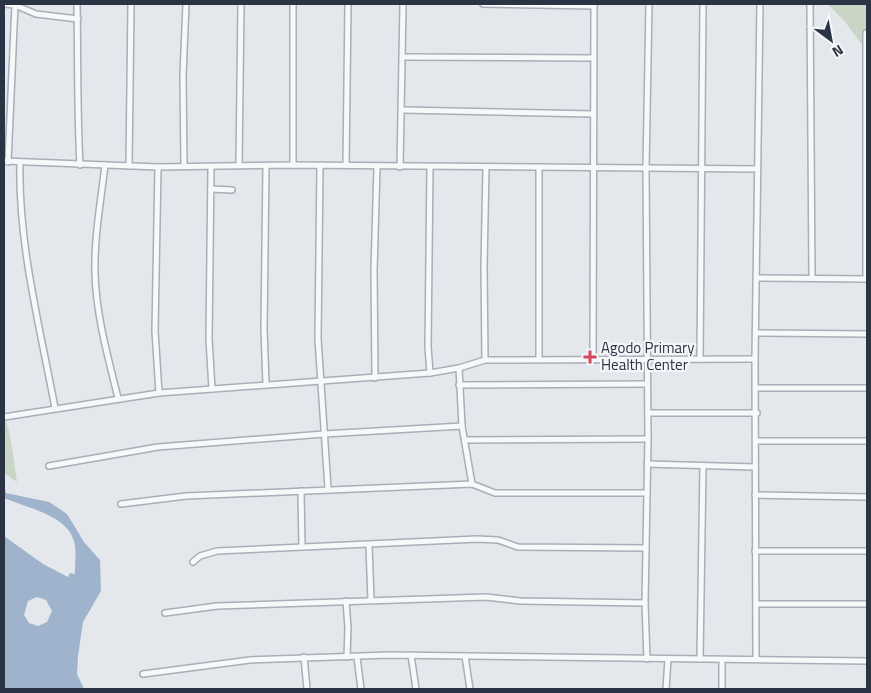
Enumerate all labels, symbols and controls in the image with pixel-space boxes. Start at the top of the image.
north arrow [806,15,856,65]
text: N [828,40,848,63]
place label: Agodo Primary Health Center [601,336,694,376]
marker: Agodo Primary Health Center [583,350,597,364]

